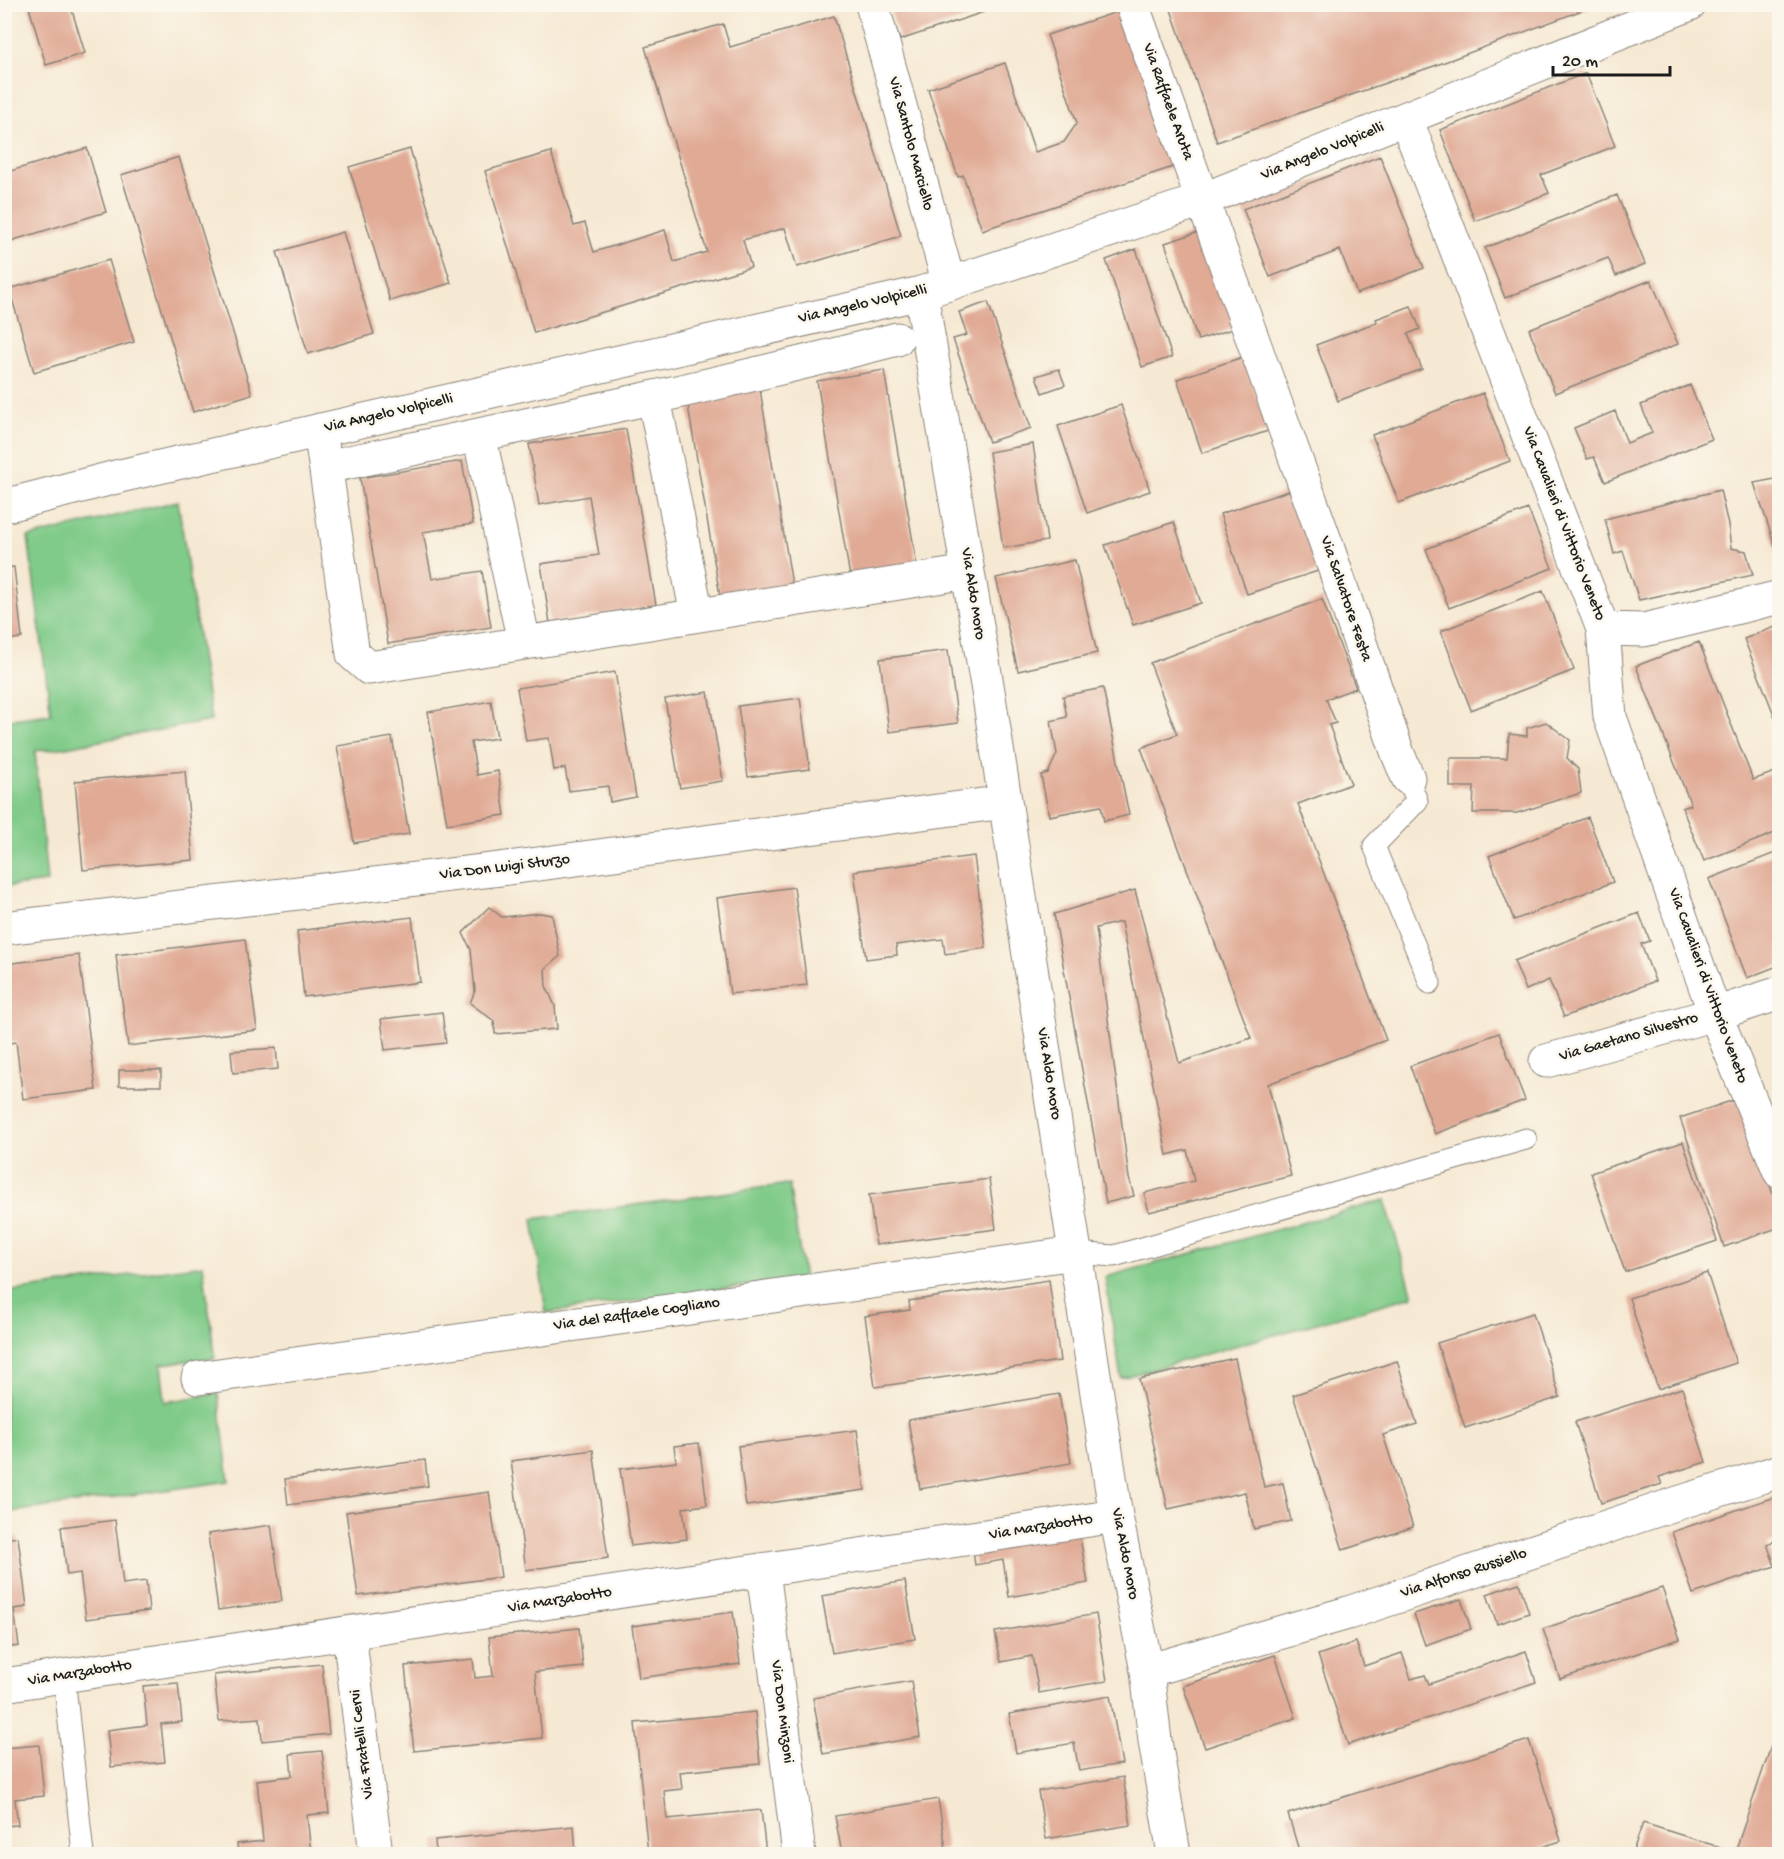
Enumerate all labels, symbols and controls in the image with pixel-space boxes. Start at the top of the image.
scale bar [1553,39,1670,77]
street label: Via Raffaele Aruta [1137,40,1197,164]
text: 20 m [1562,52,1598,73]
street label: Via Santolo Marciello [883,74,937,213]
street label: Via Angelo Volpicelli [1258,119,1387,186]
street label: Via Angelo Volpicelli [796,281,929,329]
street label: Via Angelo Volpicelli [322,390,455,438]
street label: Via Cavalieri di Vittorio Veneto [1517,423,1609,624]
street label: Via Salvatore Festa [1314,533,1376,665]
street label: Via Aldo Moro [955,546,989,641]
street label: Via Don Luigi Sturzo [438,851,571,886]
street label: Via Cavalieri di Vittorio Veneto [1662,885,1751,1086]
street label: Via Gaetano Silvestro [1556,1009,1701,1067]
street label: Via Aldo Moro [1031,1026,1065,1121]
street label: Via del Raffaele Cogliano [552,1294,721,1336]
street label: Via Aldo Moro [1106,1506,1142,1601]
street label: Via Marzabotto [987,1510,1094,1546]
street label: Via Alfonso Russiello [1398,1545,1529,1604]
street label: Via Marzabotto [506,1583,613,1619]
street label: Via Marzabotto [26,1656,133,1692]
street label: Via Don Minzoni [765,1658,797,1765]
street label: Via Fratelli Cervi [347,1688,379,1801]

